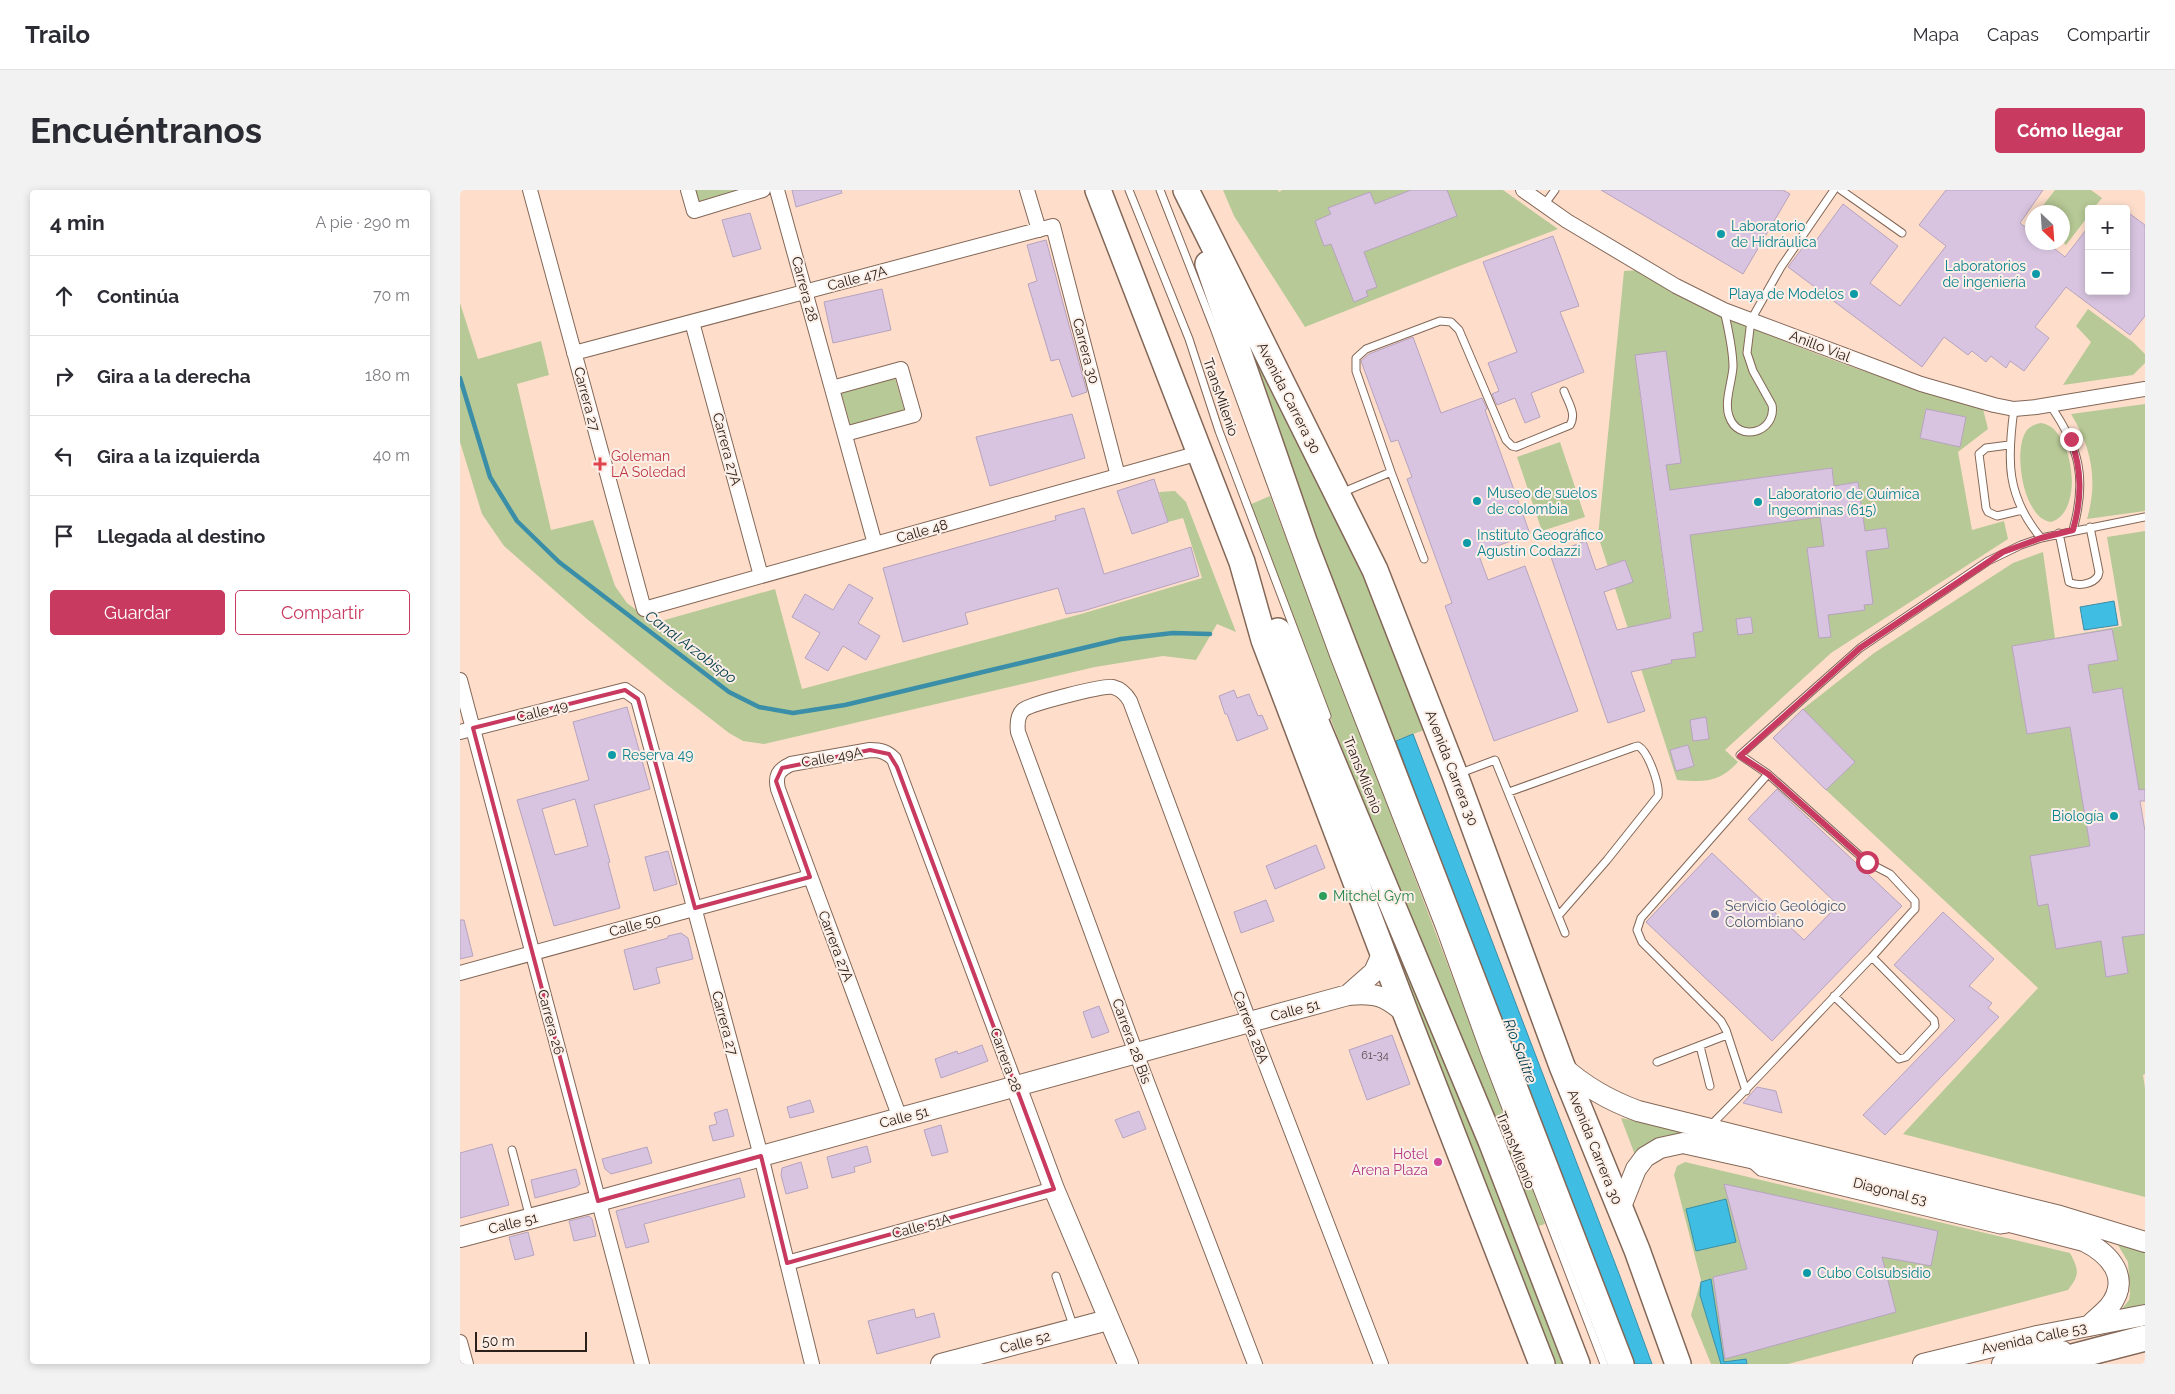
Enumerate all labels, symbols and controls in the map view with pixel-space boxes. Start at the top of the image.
text: Trailo [25,20,90,49]
text: Mapa [1913,24,1959,45]
text: Capas [1987,24,2039,45]
text: Compartir [2067,24,2150,45]
button: Cómo llegar [1995,108,2145,153]
text: Encuéntranos [30,110,262,151]
north arrow [2025,205,2070,250]
map controls [2085,205,2130,295]
button: + [2085,205,2130,250]
text: 4 min [50,210,105,235]
text: A pie · 290 m [315,213,410,232]
place label: Laboratorio de Hidráulica [1731,218,1817,250]
marker: Laboratorio de Hidráulica [1715,228,1727,240]
button: − [2085,250,2130,295]
street label: Carrera 28 [789,255,821,323]
place label: Laboratorios de ingeniería [1942,258,2026,290]
street label: Calle 47A [826,262,889,294]
marker: Laboratorios de ingeniería [2030,268,2042,280]
icon: ahead [50,282,78,310]
text: Continúa [97,285,179,307]
text: 70 m [373,286,410,305]
place label: Playa de Modelos [1729,286,1844,302]
marker: Playa de Modelos [1848,288,1860,300]
street label: Carrera 30 [1070,316,1102,386]
street label: Anillo Vial [1787,327,1853,365]
street label: Avenida Carrera 30 [1254,340,1324,456]
street label: TransMilenio [1200,356,1242,438]
icon: right [50,362,78,390]
text: Gira a la derecha [97,365,251,387]
street label: Carrera 27 [571,365,603,433]
text: 180 m [365,366,410,385]
street label: Carrera 27A [710,411,745,488]
route end [2060,428,2083,451]
icon: left [50,442,78,470]
text: Gira a la izquierda [97,445,260,467]
text: 40 m [373,446,410,465]
place label: Goleman LA Soledad [611,448,686,480]
marker: Goleman LA Soledad [593,457,607,471]
place label: Museo de suelos de colombia [1487,485,1597,517]
place label: Laboratorio de Química Ingeominas (615) [1768,486,1920,518]
marker: Museo de suelos de colombia [1471,495,1483,507]
marker: Laboratorio de Química Ingeominas (615) [1752,496,1764,508]
street label: Calle 48 [895,516,949,546]
icon: arrive [50,522,78,550]
text: Llegada al destino [97,525,265,547]
place label: Instituto Geográfico Agustín Codazzi [1477,527,1603,559]
marker: Instituto Geográfico Agustín Codazzi [1461,537,1473,549]
button: Guardar [50,590,225,635]
button: Compartir [235,590,410,635]
water label: Canal Arzobispo [642,607,740,687]
street label: Calle 49 [515,697,569,725]
street label: Avenida Carrera 30 [1423,708,1481,828]
street label: TransMilenio [1340,734,1386,816]
street label: Calle 49A [800,744,864,770]
place label: Reserva 49 [622,747,693,763]
marker: Reserva 49 [606,749,618,761]
place label: Biología [2052,808,2104,824]
marker: Biología [2108,810,2120,822]
route start [1856,851,1879,874]
place label: Mitchel Gym [1333,888,1414,904]
marker: Mitchel Gym [1317,890,1329,902]
place label: Servicio Geológico Colombiano [1725,898,1846,930]
street label: Carrera 27A [815,908,857,984]
marker: Servicio Geológico Colombiano [1709,908,1721,920]
street label: Calle 50 [607,910,663,940]
street label: Carrera 26 [535,988,567,1056]
street label: Carrera 27 [709,989,741,1057]
street label: Carrera 28A [1230,989,1272,1066]
street label: Carrera 28 Bis [1109,996,1155,1086]
street label: Calle 51 [1269,996,1321,1024]
water label: Río Salitre [1499,1016,1541,1086]
street label: Carrera 28 [987,1026,1025,1094]
house number: 61-34 [1361,1049,1389,1062]
street label: Avenida Carrera 30 [1565,1087,1625,1207]
street label: Calle 51 [878,1103,930,1131]
street label: TransMilenio [1493,1109,1539,1191]
place label: Hotel Arena Plaza [1352,1146,1428,1178]
marker: Hotel Arena Plaza [1432,1156,1444,1168]
street label: Diagonal 53 [1851,1174,1929,1208]
street label: Calle 51 [487,1209,539,1237]
street label: Calle 51A [890,1210,952,1241]
place label: Cubo Colsubsidio [1817,1265,1931,1281]
marker: Cubo Colsubsidio [1801,1267,1813,1279]
street label: Avenida Calle 53 [1980,1319,2088,1357]
street label: Calle 52 [998,1328,1052,1356]
scale bar [475,1329,588,1352]
text: 50 m [482,1333,515,1349]

